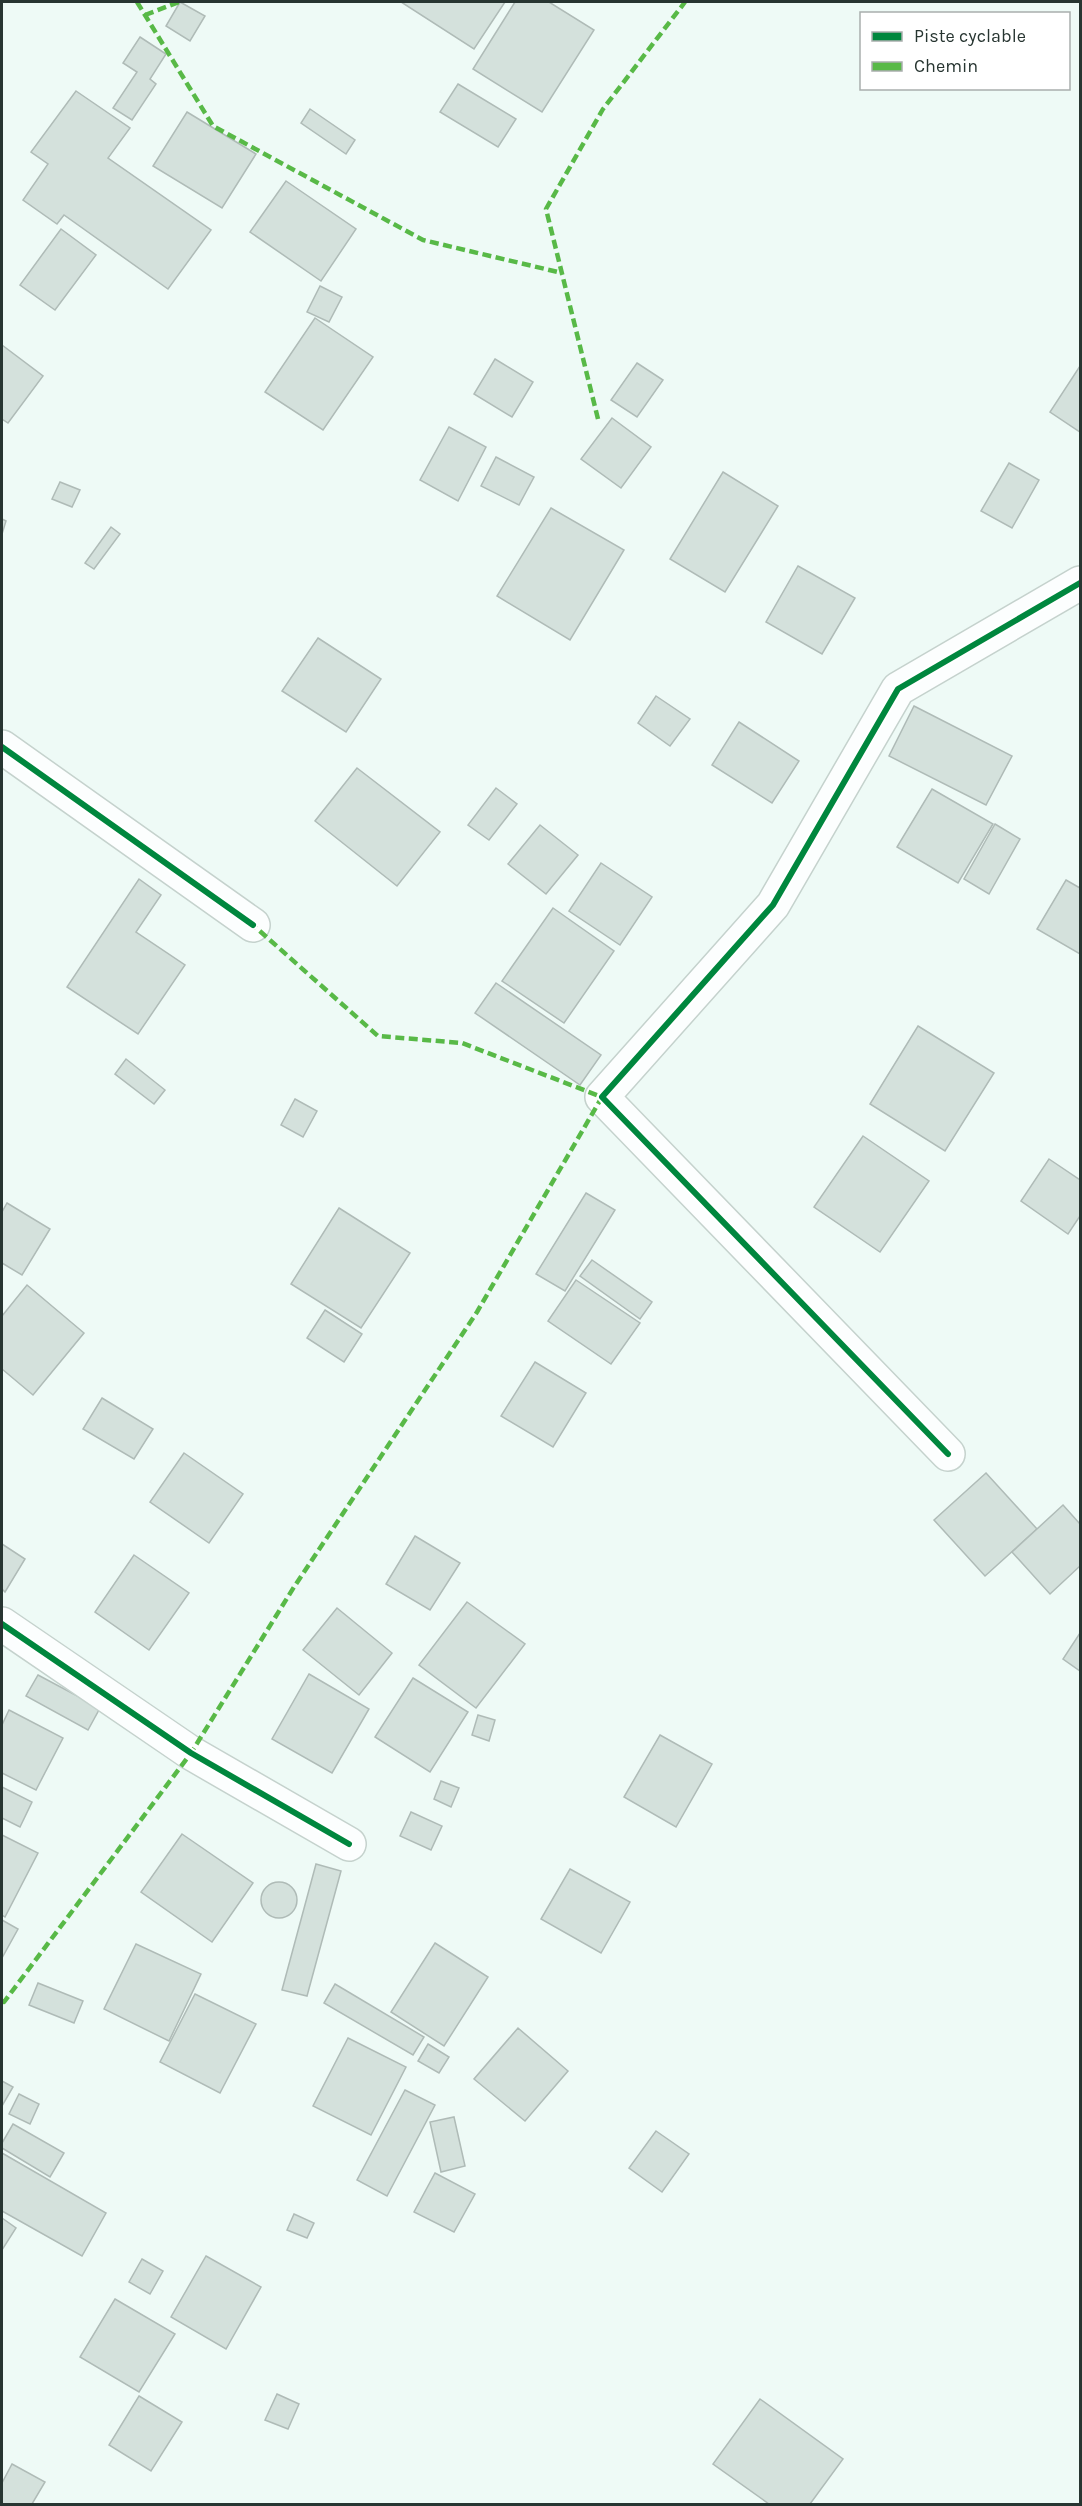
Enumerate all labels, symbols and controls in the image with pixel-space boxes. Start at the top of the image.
legend [860,12,1070,90]
text: Piste cyclable [914,25,1026,47]
text: Chemin [914,55,978,77]

